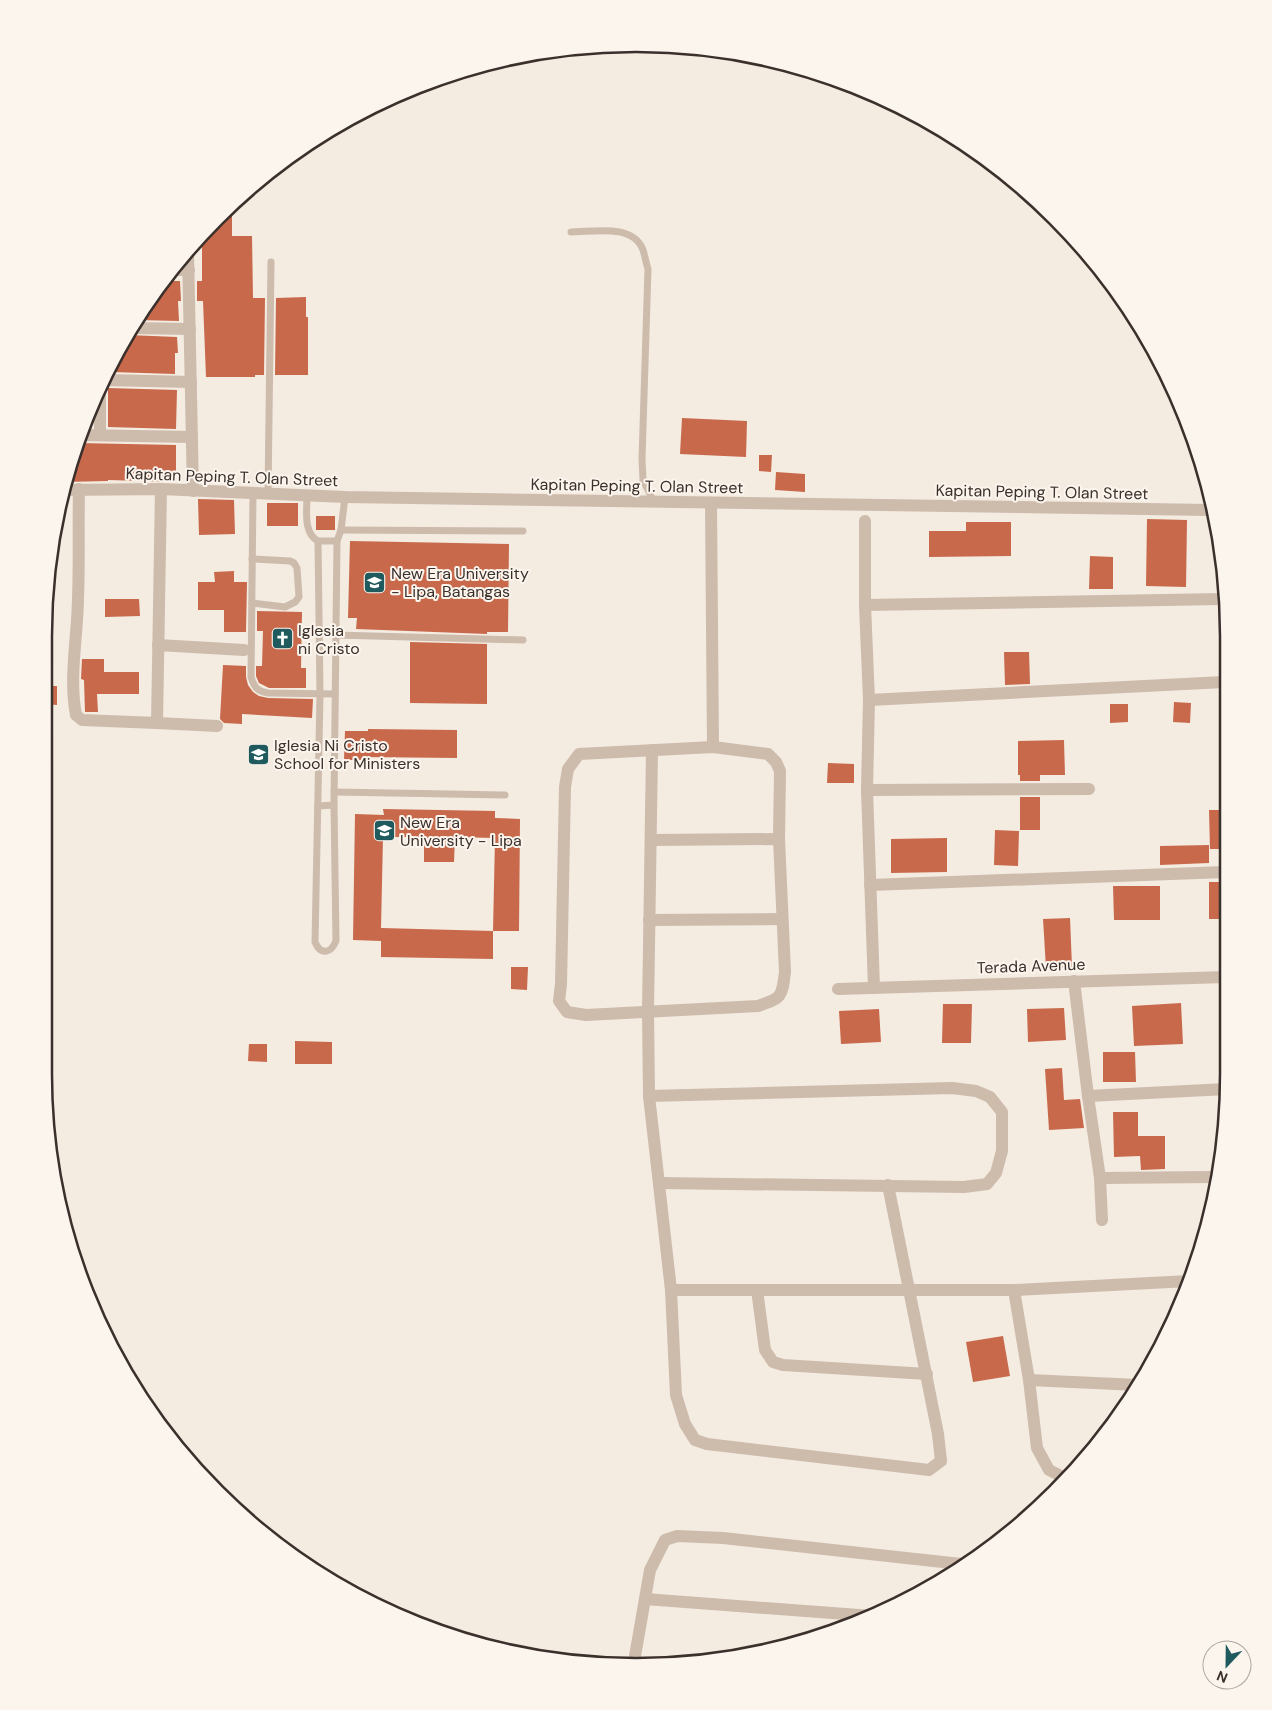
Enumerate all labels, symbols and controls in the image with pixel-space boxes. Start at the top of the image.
street label: Kapitan Peping T. Olan Street [125,463,339,491]
street label: Kapitan Peping T. Olan Street [530,474,744,498]
street label: Kapitan Peping T. Olan Street [935,480,1149,504]
place label: New Era University - Lipa, Batangas [391,563,529,602]
school or university icon: New Era University - Lipa, Batangas [363,570,387,594]
place label: Iglesia ni Cristo [298,620,360,659]
church icon: Iglesia ni Cristo [270,627,294,651]
place label: Iglesia Ni Cristo School for Ministers [274,735,420,774]
school or university icon: Iglesia Ni Cristo School for Ministers [246,742,270,766]
place label: New Era University - Lipa [400,812,522,851]
school or university icon: New Era University - Lipa [372,819,396,843]
street label: Terada Avenue [976,954,1086,978]
north arrow [1202,1640,1252,1690]
text: N [1214,1667,1230,1687]

